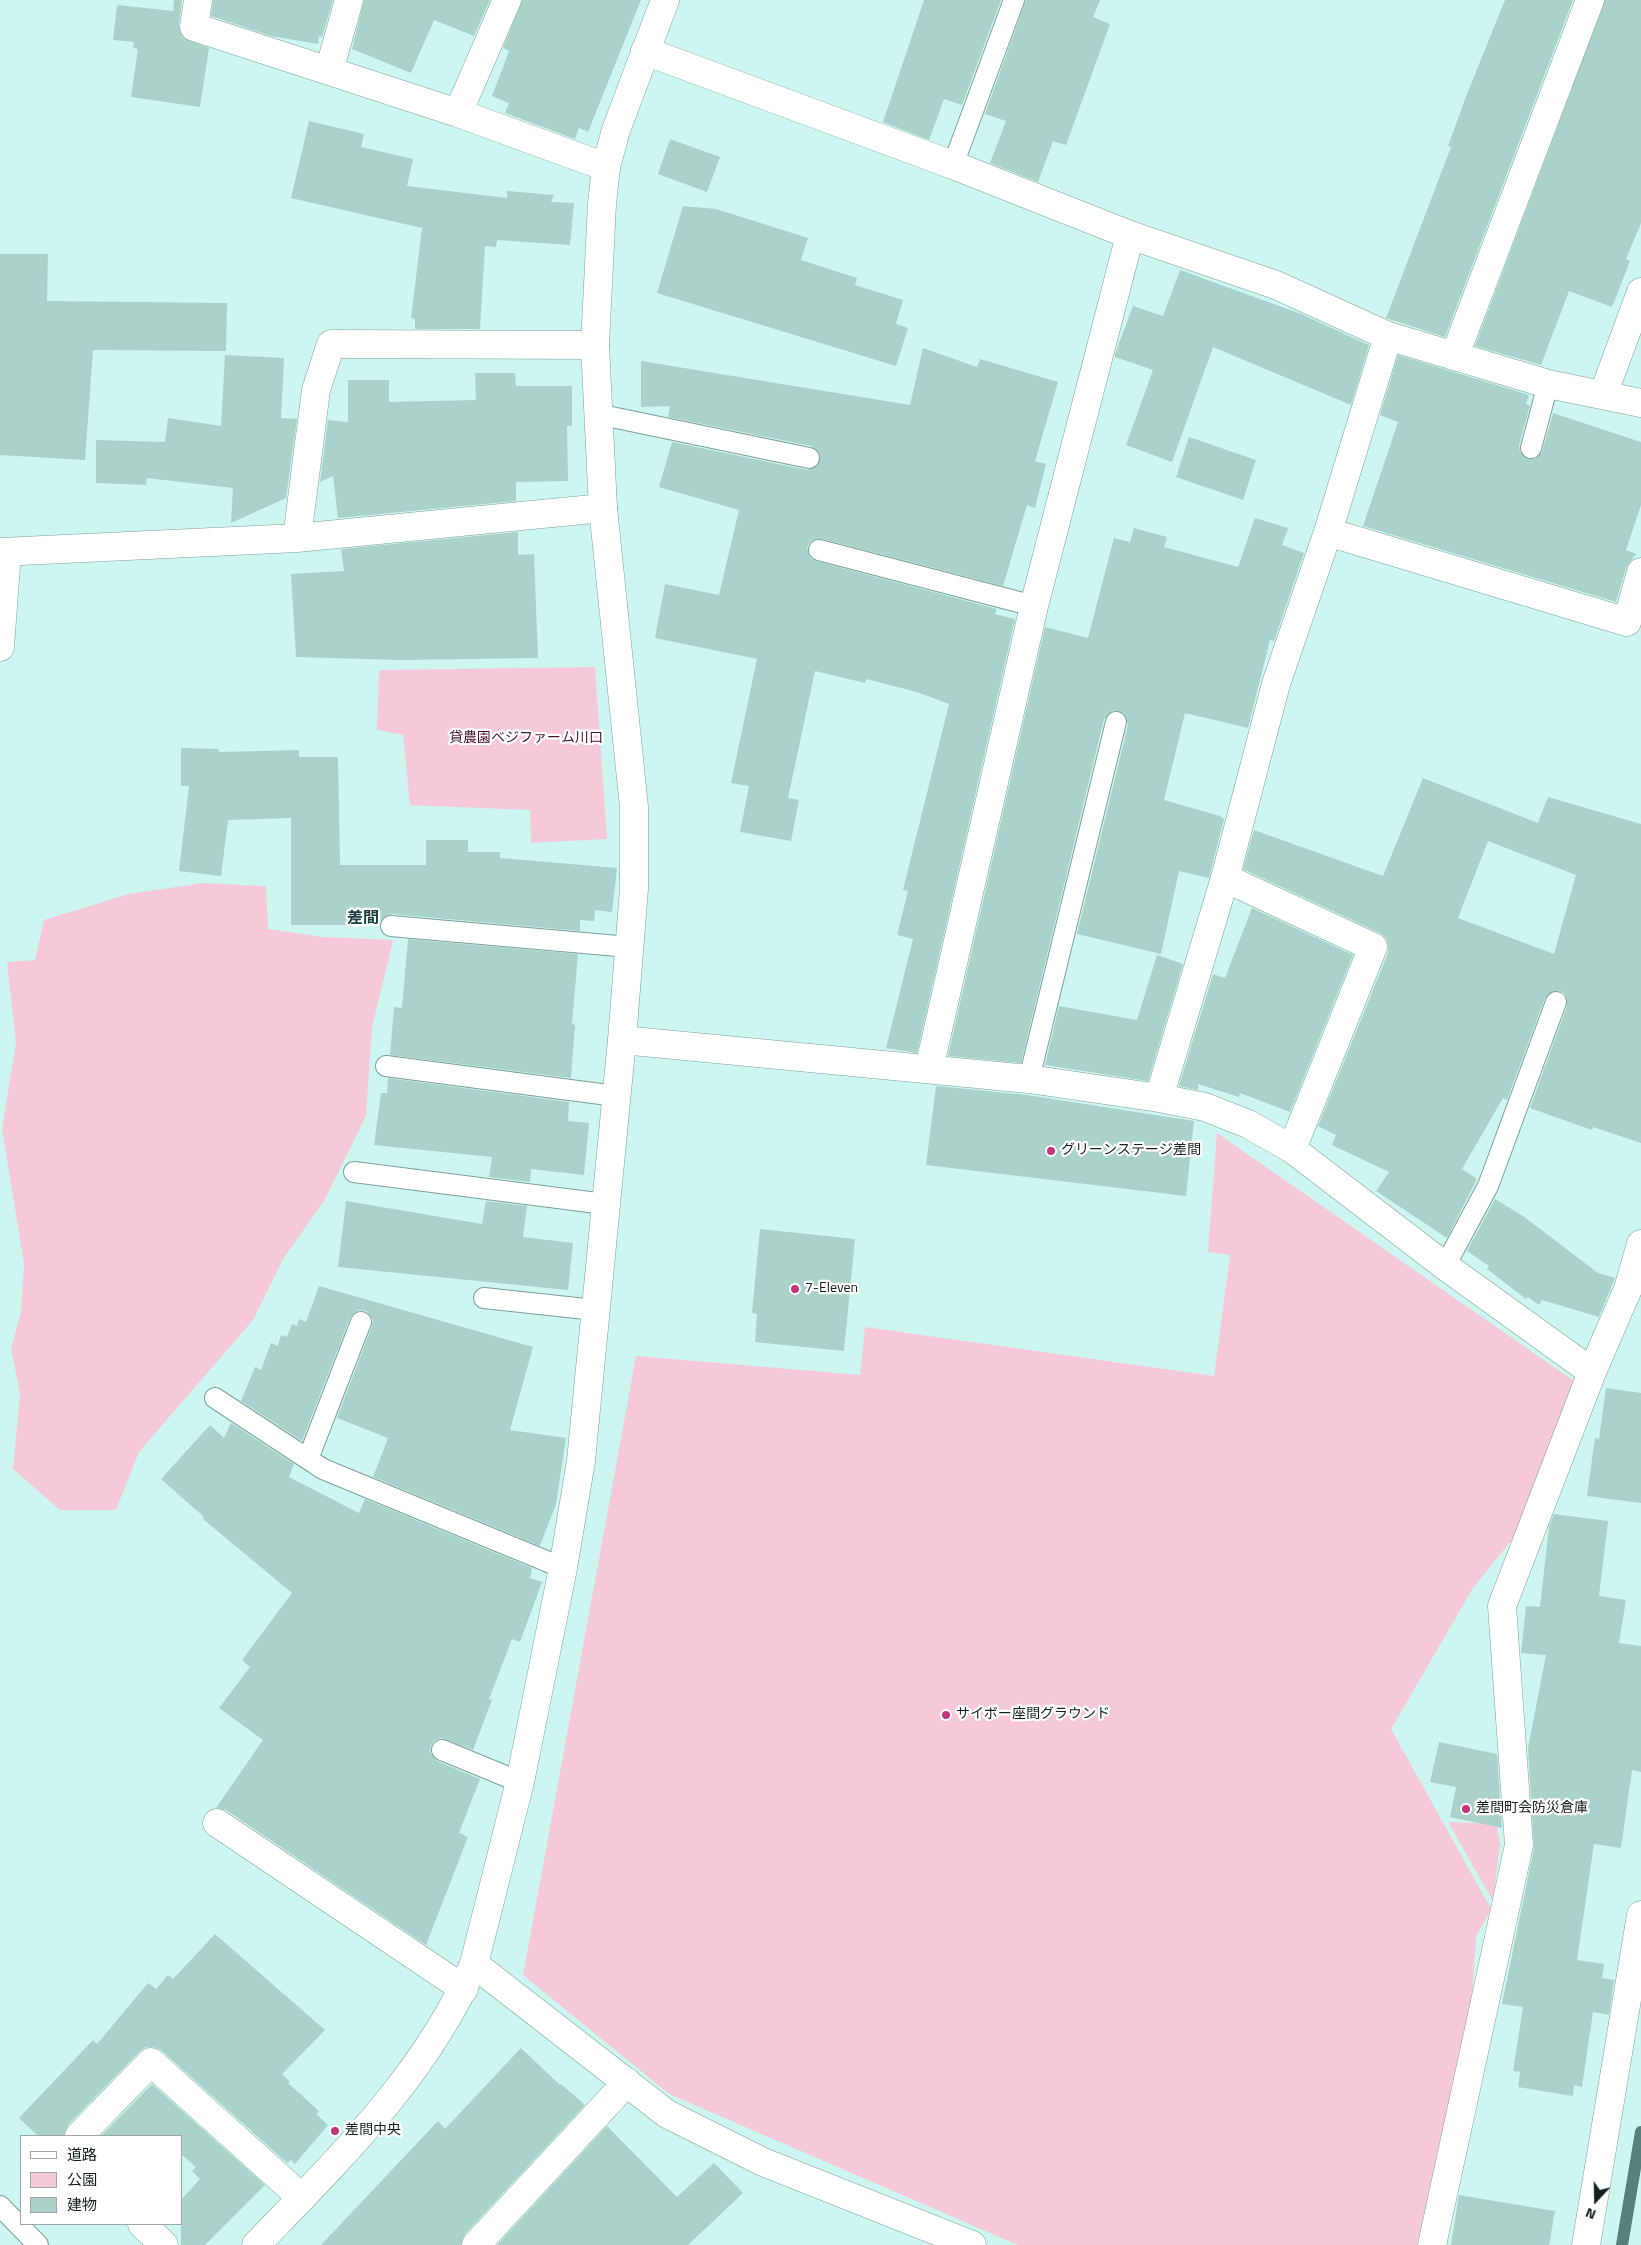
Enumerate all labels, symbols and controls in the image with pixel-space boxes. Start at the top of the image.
park label: 貸農園ベジファーム川口 [449,731,603,747]
district label: 差間 [347,909,379,929]
place label: グリーンステージ差間 [1061,1143,1201,1159]
marker: グリーンステージ差間 [1045,1145,1057,1157]
place label: 7-Eleven [805,1281,858,1297]
marker: 7-Eleven [789,1283,801,1295]
place label: サイボー座間グラウンド [956,1707,1110,1723]
marker: サイボー座間グラウンド [940,1709,952,1721]
place label: 差間町会防災倉庫 [1476,1801,1588,1817]
marker: 差間町会防災倉庫 [1460,1803,1472,1815]
place label: 差間中央 [345,2123,401,2139]
marker: 差間中央 [329,2125,341,2137]
legend [20,2135,182,2225]
text: 道路 [67,2143,97,2166]
text: 公園 [67,2168,97,2191]
north arrow [1571,2175,1621,2225]
text: 建物 [67,2193,97,2216]
text: N [1582,2203,1599,2226]

